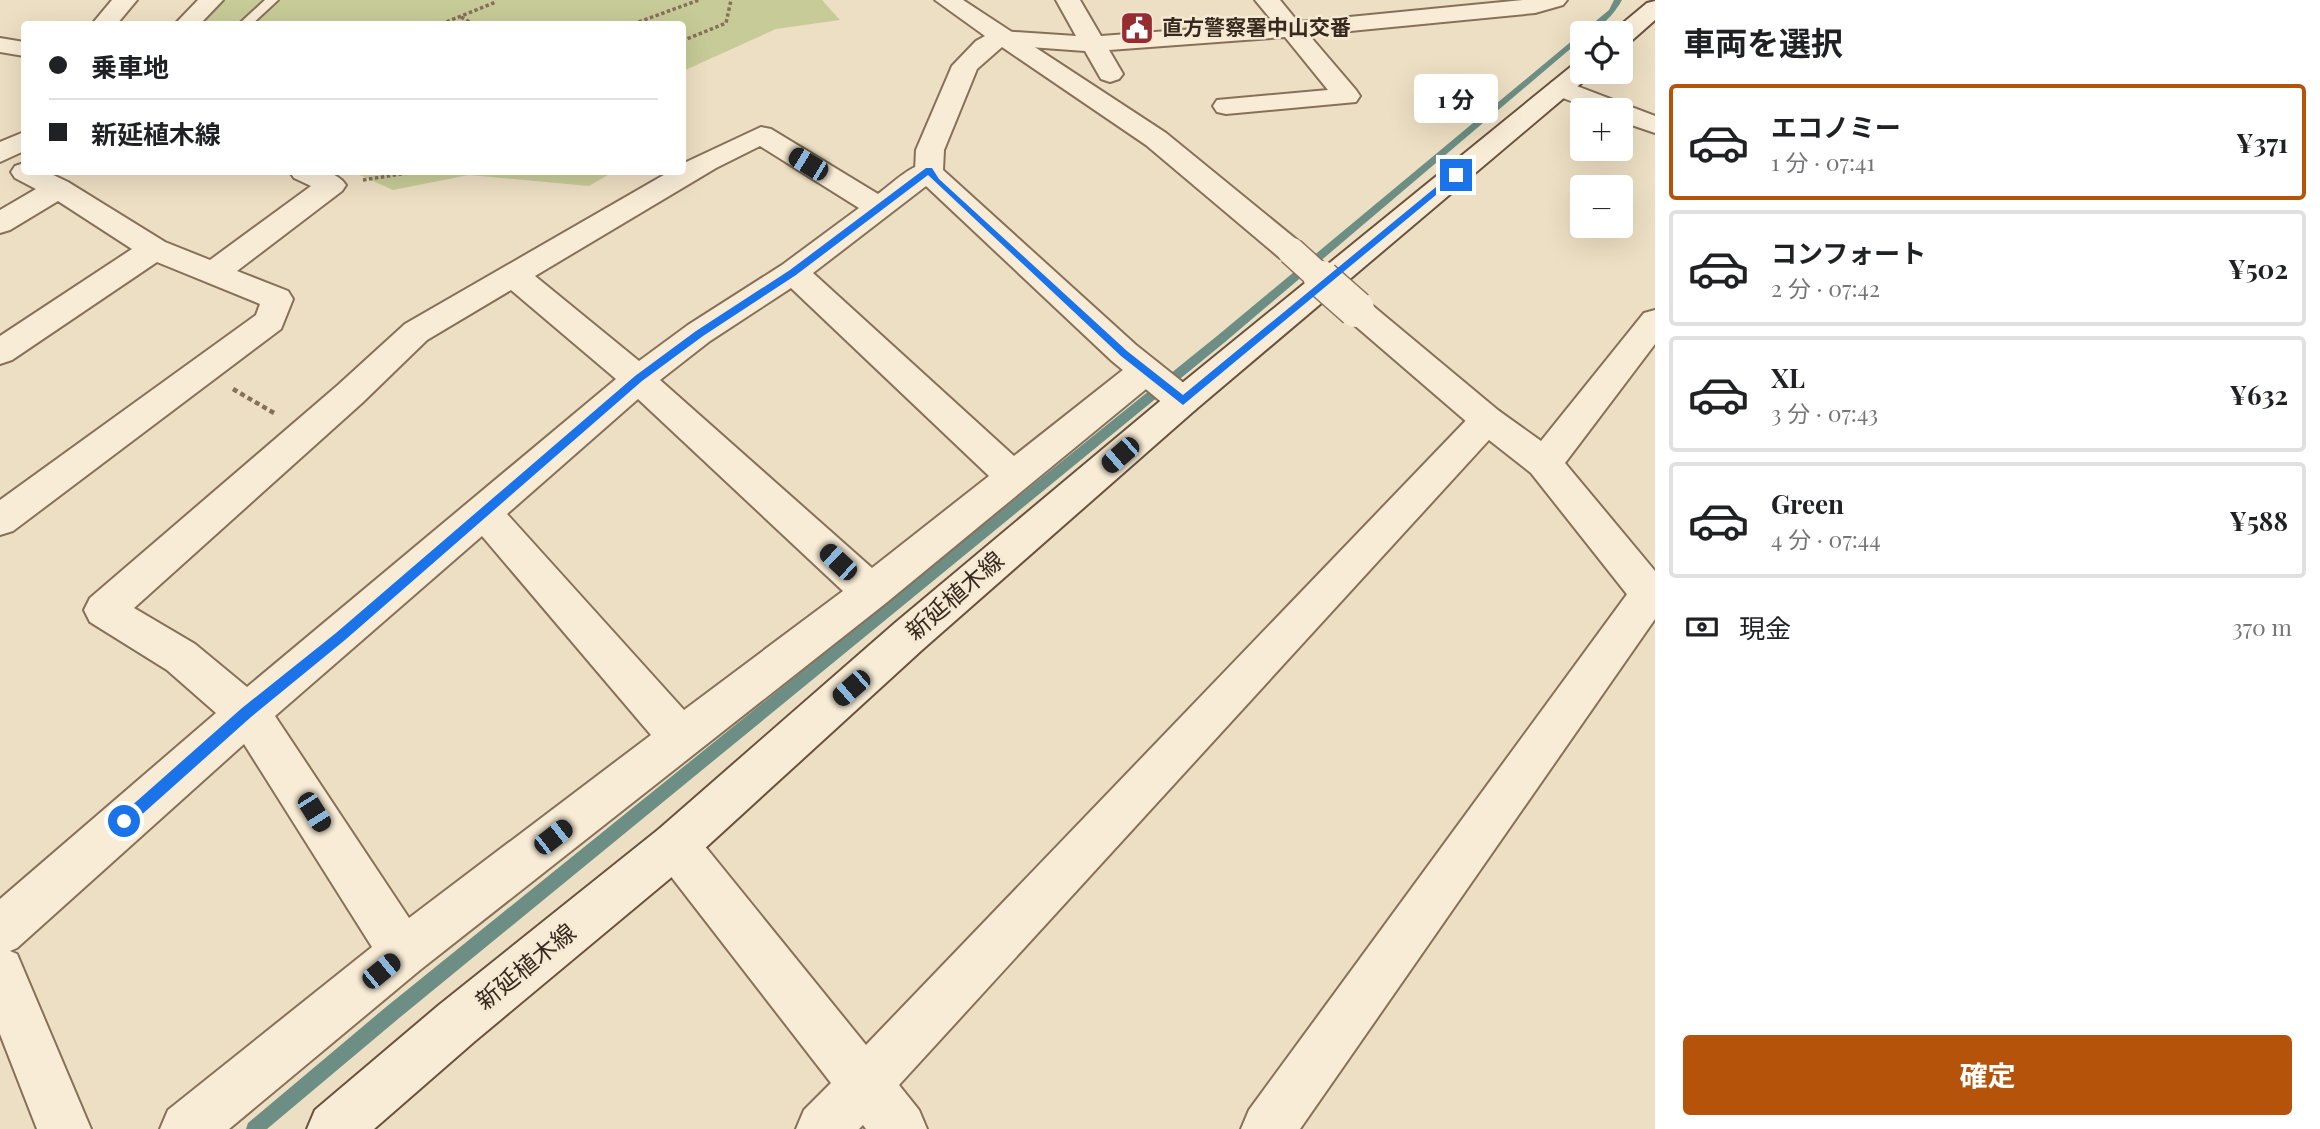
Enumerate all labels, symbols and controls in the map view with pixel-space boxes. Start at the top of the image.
public building icon: 直方警察署中山交番 [1118,9,1156,47]
place label: 直方警察署中山交番 [1162,12,1351,40]
text: 車両を選択 [1683,20,1843,63]
map controls [1570,21,1633,238]
button: locate [1570,21,1633,84]
text: 乗車地 [91,49,169,84]
callout: 1 分 [1414,74,1498,122]
text: 1 分 [1437,83,1475,114]
button: + [1570,98,1633,161]
text: エコノミー [1771,109,1901,144]
icon: car [1687,111,1750,174]
text: 新延植木線 [91,116,221,151]
text: ¥371 [2236,125,2288,160]
car [785,144,832,184]
text: 1 分 · 07:41 [1771,146,1875,177]
route end [1440,159,1472,191]
button: − [1570,175,1633,238]
text: コンフォート [1771,235,1926,270]
icon: car [1687,237,1750,300]
text: ¥502 [2228,251,2288,286]
text: 2 分 · 07:42 [1771,272,1880,303]
text: XL [1771,360,1805,395]
icon: car [1687,363,1750,426]
text: ¥632 [2229,377,2288,412]
text: 3 分 · 07:43 [1771,397,1878,428]
car [1098,433,1143,477]
text: Green [1771,486,1844,521]
icon: car [1687,489,1750,552]
text: ¥588 [2229,503,2288,538]
text: 4 分 · 07:44 [1771,523,1881,554]
car [816,540,861,584]
street label: 新延植木線 [898,543,1009,646]
icon: cash [1683,608,1721,646]
text: 現金 [1739,610,1791,645]
text: 370 m [2232,611,2292,642]
car [829,666,874,710]
car [294,789,335,835]
route start [108,805,140,837]
car [530,816,577,858]
street label: 新延植木線 [468,915,581,1016]
car [359,950,404,992]
button: 確定 [1683,1035,2292,1115]

